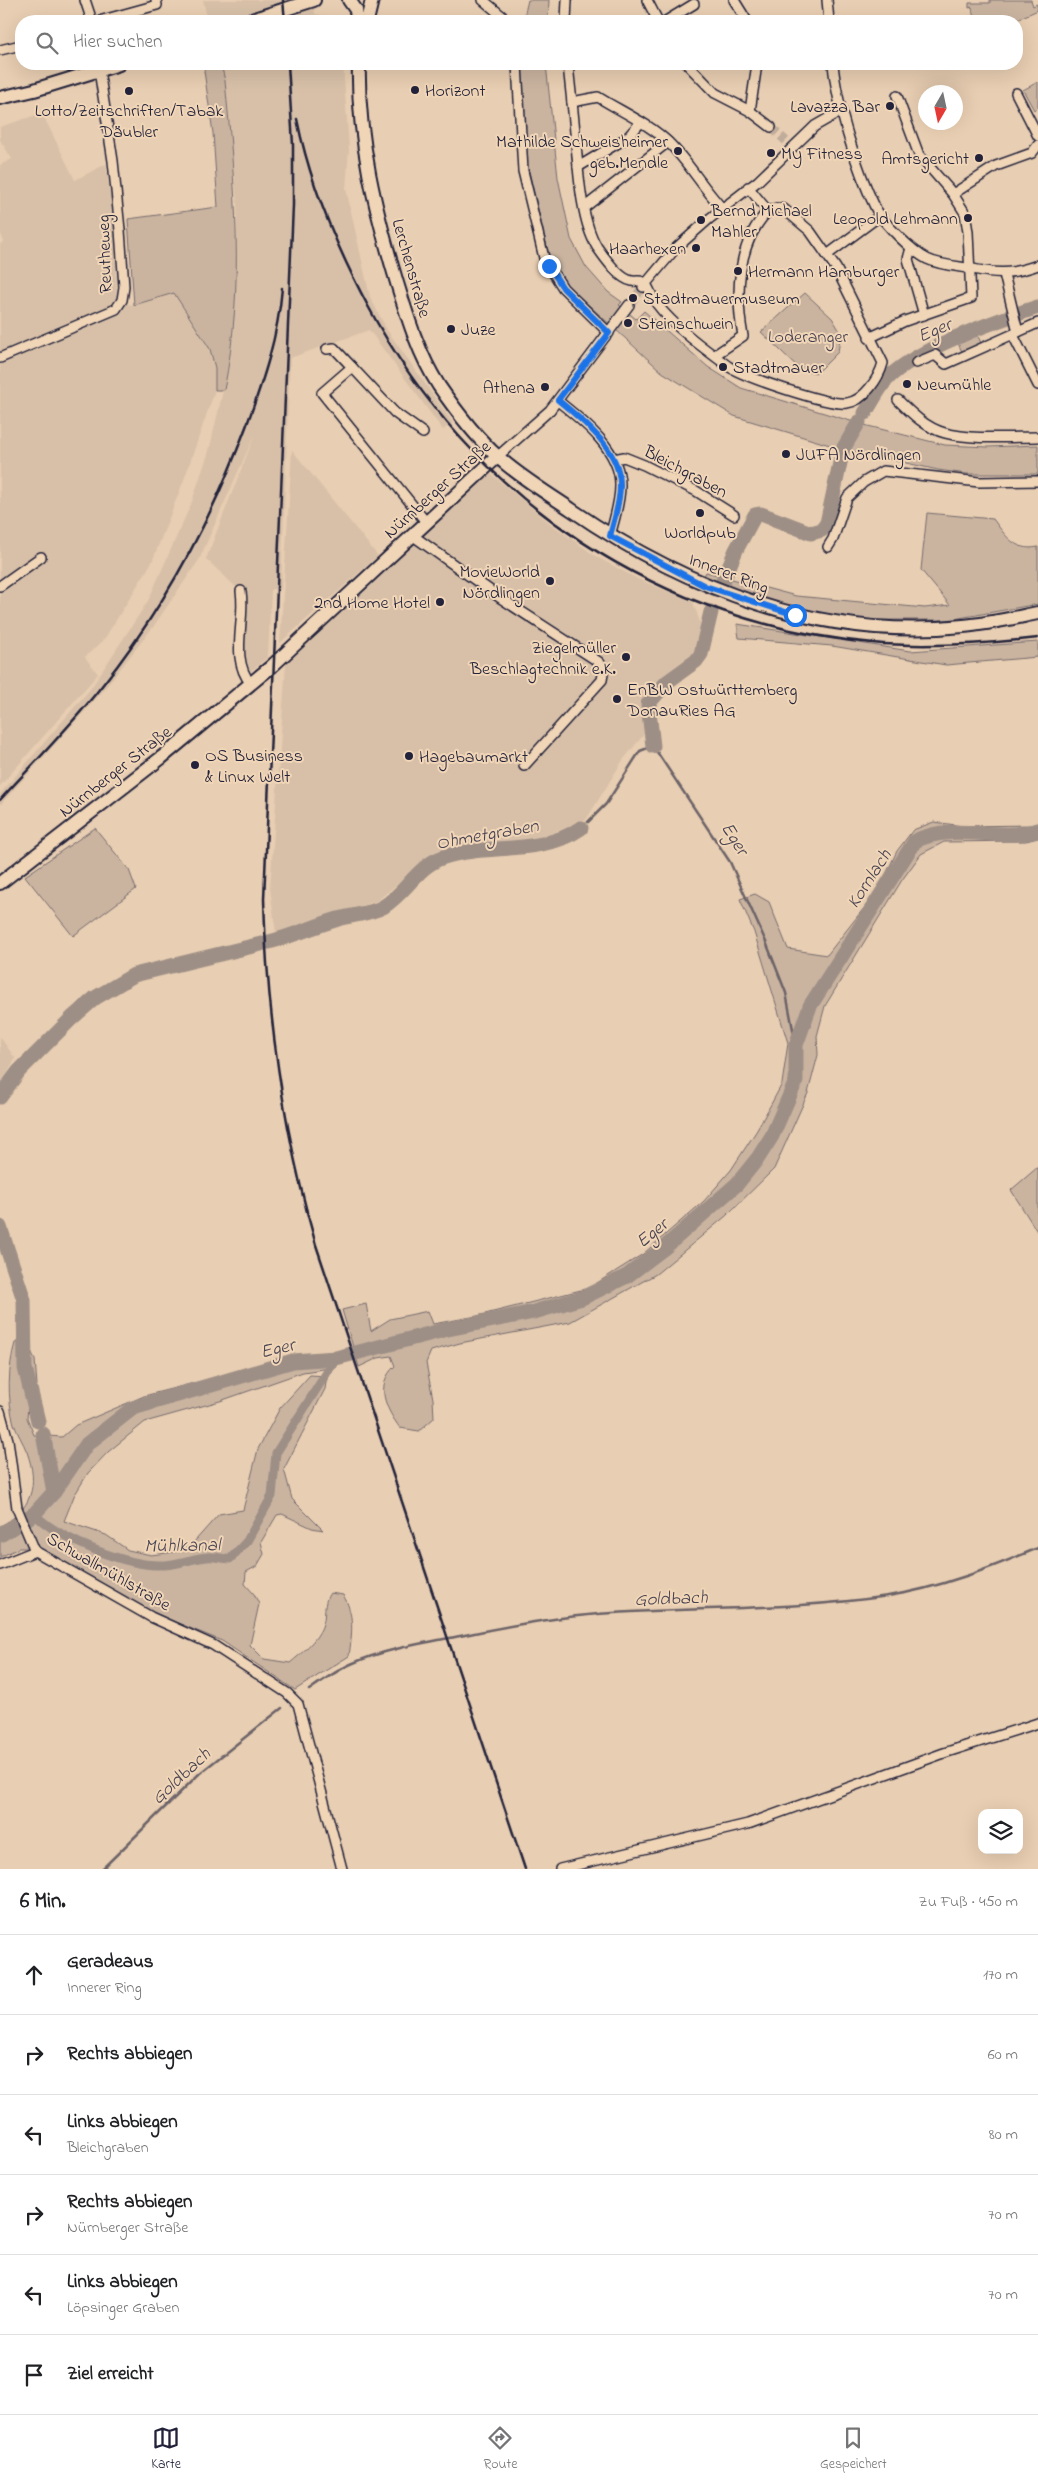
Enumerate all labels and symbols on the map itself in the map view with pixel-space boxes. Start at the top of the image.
place label: Horizont [425,79,485,105]
marker: Horizont [409,84,421,96]
marker: Lotto/Zeitschriften/Tabak Däubler [123,85,135,97]
north arrow [918,85,963,130]
place label: Lavazza Bar [790,95,880,121]
place label: Lotto/Zeitschriften/Tabak Däubler [35,99,223,146]
marker: Lavazza Bar [884,100,896,112]
place label: Mathilde Schweisheimer geb.Mendle [496,130,669,178]
place label: My Fitness [781,142,863,168]
marker: Mathilde Schweisheimer geb.Mendle [672,145,684,157]
marker: My Fitness [765,147,777,159]
place label: Amtsgericht [881,147,969,174]
marker: Amtsgericht [973,152,985,164]
place label: Bernd Michael Mahler [710,199,812,246]
place label: Leopold Lehmann [833,207,958,233]
marker: Leopold Lehmann [962,212,974,224]
street label: Reutheweg [92,214,121,294]
marker: Bernd Michael Mahler [695,214,707,226]
street label: Lerchenstraße [384,216,437,322]
place label: Haarhexen [609,237,686,263]
marker: Haarhexen [690,242,702,254]
route end [538,255,561,278]
place label: Hermann Hamburger [748,260,900,287]
marker: Hermann Hamburger [732,265,744,277]
place label: Stadtmauermuseum [643,287,800,313]
marker: Stadtmauermuseum [627,292,639,304]
water label: Eger [914,311,958,351]
place label: Steinschwein [638,312,734,338]
marker: Steinschwein [622,317,634,329]
place label: Juze [461,318,497,344]
marker: Juze [445,323,457,335]
park label: Loderanger [768,325,848,352]
place label: Stadtmauer [733,356,824,382]
marker: Stadtmauer [717,361,729,373]
place label: Neumühle [917,373,992,399]
place label: Athena [483,376,535,402]
marker: Neumühle [901,378,913,390]
marker: Athena [539,381,551,393]
street label: Nürnberger Straße [379,434,499,547]
street label: Bleichgraben [637,439,732,507]
place label: JUFA Nördlingen [796,443,921,470]
marker: JUFA Nördlingen [780,448,792,460]
marker: Worldpub [694,507,706,519]
place label: Worldpub [664,521,736,547]
street label: Innerer Ring [684,548,772,603]
place label: MovieWorld Nördlingen [459,560,540,608]
marker: MovieWorld Nördlingen [544,575,556,587]
place label: 2nd Home Hotel [314,591,430,617]
marker: 2nd Home Hotel [434,596,446,608]
route start [784,604,807,627]
place label: Ziegelmüller Beschlagtechnik e.K. [469,636,616,684]
marker: Ziegelmüller Beschlagtechnik e.K. [620,651,632,663]
place label: EnBW Ostwürttemberg DonauRies AG [626,678,797,725]
marker: EnBW Ostwürttemberg DonauRies AG [611,693,623,705]
street label: Nürnberger Straße [54,720,179,826]
place label: OS Business & Linux Welt [205,744,303,791]
place label: Hagebaumarkt [419,745,528,772]
marker: Hagebaumarkt [403,750,415,762]
marker: OS Business & Linux Welt [189,759,201,771]
water label: Ohmetgraben [434,813,542,859]
water label: Eger [712,818,756,863]
water label: Kornlach [841,844,900,914]
water label: Eger [631,1211,677,1256]
water label: Eger [258,1332,300,1367]
street label: Schwallmühlstraße [41,1527,176,1619]
water label: Mühlkanal [144,1532,223,1561]
water label: Goldbach [634,1585,709,1614]
water label: Goldbach [146,1741,218,1812]

